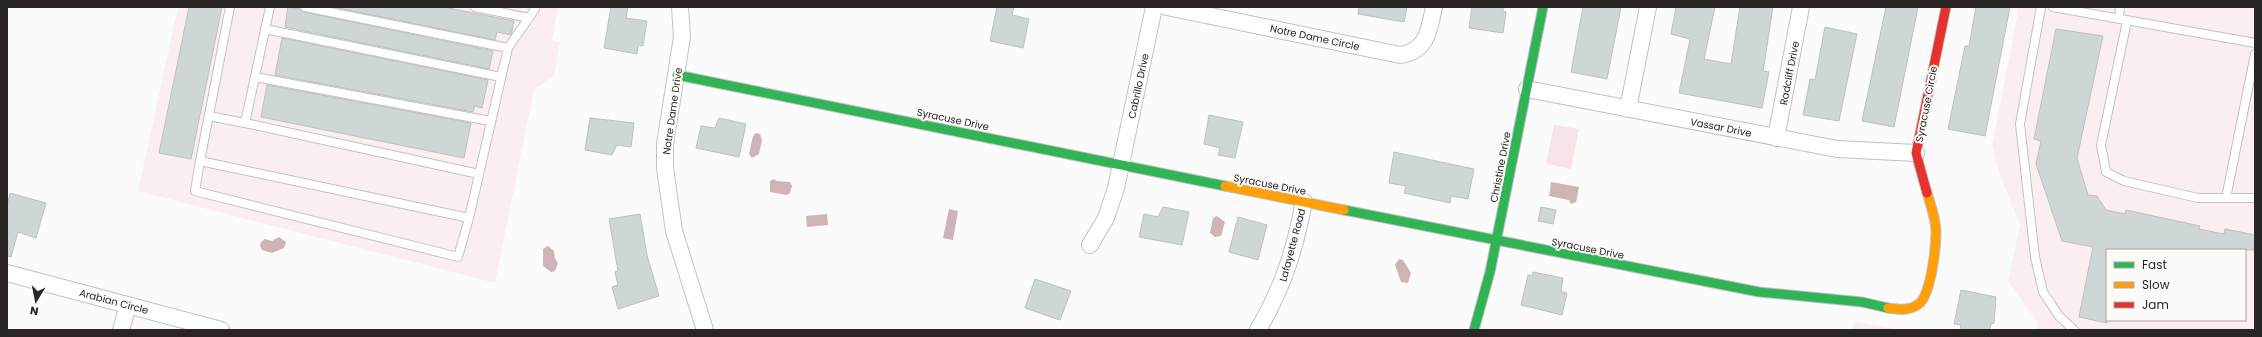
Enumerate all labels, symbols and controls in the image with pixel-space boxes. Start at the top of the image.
street label: Notre Dame Circle [1269,21,1361,54]
street label: Radcliff Drive [1776,40,1803,106]
street label: Cabrillo Drive [1124,52,1153,120]
street label: Syracuse Circle [1912,65,1941,143]
street label: Notre Dame Drive [659,67,686,156]
street label: Syracuse Drive [915,104,990,134]
street label: Vassar Drive [1689,114,1753,141]
street label: Christine Drive [1486,130,1515,204]
street label: Syracuse Drive [1232,170,1307,199]
street label: Lafayette Road [1276,207,1309,283]
street label: Syracuse Drive [1550,234,1625,263]
legend [2106,249,2246,321]
text: Fast [2142,256,2167,273]
text: Slow [2142,276,2170,293]
north arrow [16,281,56,321]
street label: Arabian Circle [78,285,150,318]
text: Jam [2142,296,2169,313]
text: N [29,302,40,319]

